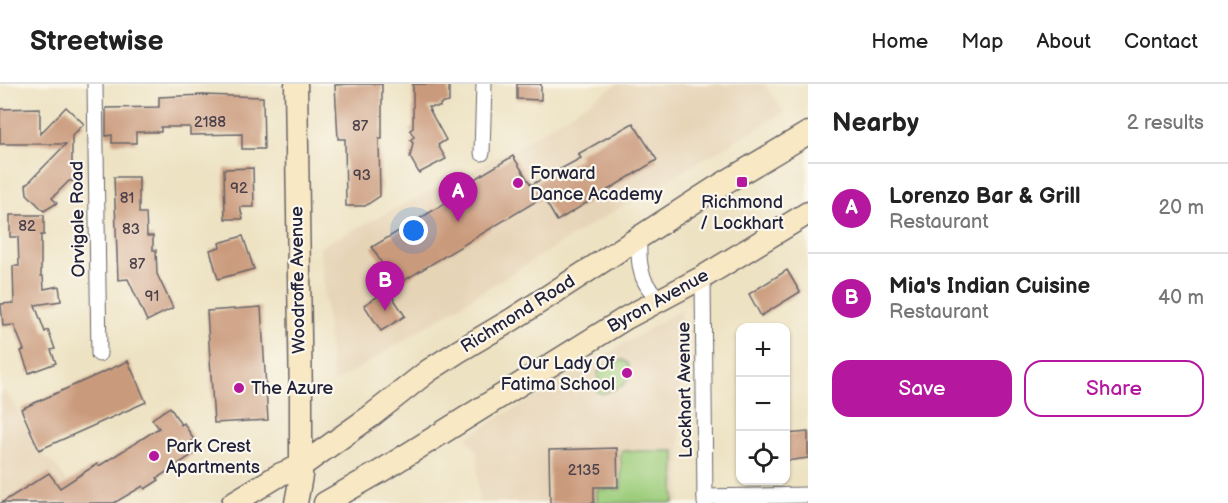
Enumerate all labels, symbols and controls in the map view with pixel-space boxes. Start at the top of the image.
text: Streetwise [30,25,163,58]
text: Home [871,29,928,54]
text: Map [961,29,1003,54]
text: About [1036,29,1091,54]
text: Contact [1124,29,1198,54]
text: Nearby [832,108,919,139]
text: 2 results [1127,111,1204,135]
house number: 2188 [194,113,226,132]
house number: 87 [352,117,369,136]
street label: Orvigale Road [66,161,90,277]
place label: Forward Dance Academy [530,163,664,205]
house number: 93 [353,166,371,185]
pin: A [438,172,478,222]
marker: Richmond / Lockhart [735,175,749,189]
marker: Forward Dance Academy [511,176,525,190]
house number: 92 [230,179,248,198]
text: Lorenzo Bar & Grill [889,183,1081,210]
house number: 81 [120,189,134,208]
place label: Richmond / Lockhart [700,192,784,234]
text: A [845,196,858,220]
text: 20 m [1159,196,1204,220]
street label: Woodroffe Avenue [286,206,310,354]
text: Restaurant [889,210,989,234]
your location [399,216,428,245]
house number: 82 [18,217,36,236]
house number: 83 [122,220,140,239]
house number: 87 [129,255,146,274]
pin: B [366,262,404,311]
street label: Byron Avenue [604,264,712,337]
street label: Richmond Road [457,271,579,357]
text: Mia's Indian Cuisine [889,273,1090,300]
text: B [844,286,859,310]
text: 40 m [1158,286,1204,310]
house number: 91 [145,287,159,306]
text: Restaurant [889,300,989,324]
street label: Lockhart Avenue [673,321,697,458]
map controls [736,323,790,485]
button: + [736,323,790,377]
place label: Our Lady Of Fatima School [500,353,615,395]
button: Save [832,360,1012,417]
button: Share [1024,360,1204,417]
marker: Our Lady Of Fatima School [620,366,634,380]
button: − [736,377,790,431]
place label: The Azure [251,378,334,399]
marker: The Azure [232,381,246,395]
button: locate [736,431,790,485]
place label: Park Crest Apartments [166,436,260,478]
marker: Park Crest Apartments [147,449,161,463]
house number: 2135 [568,461,600,480]

